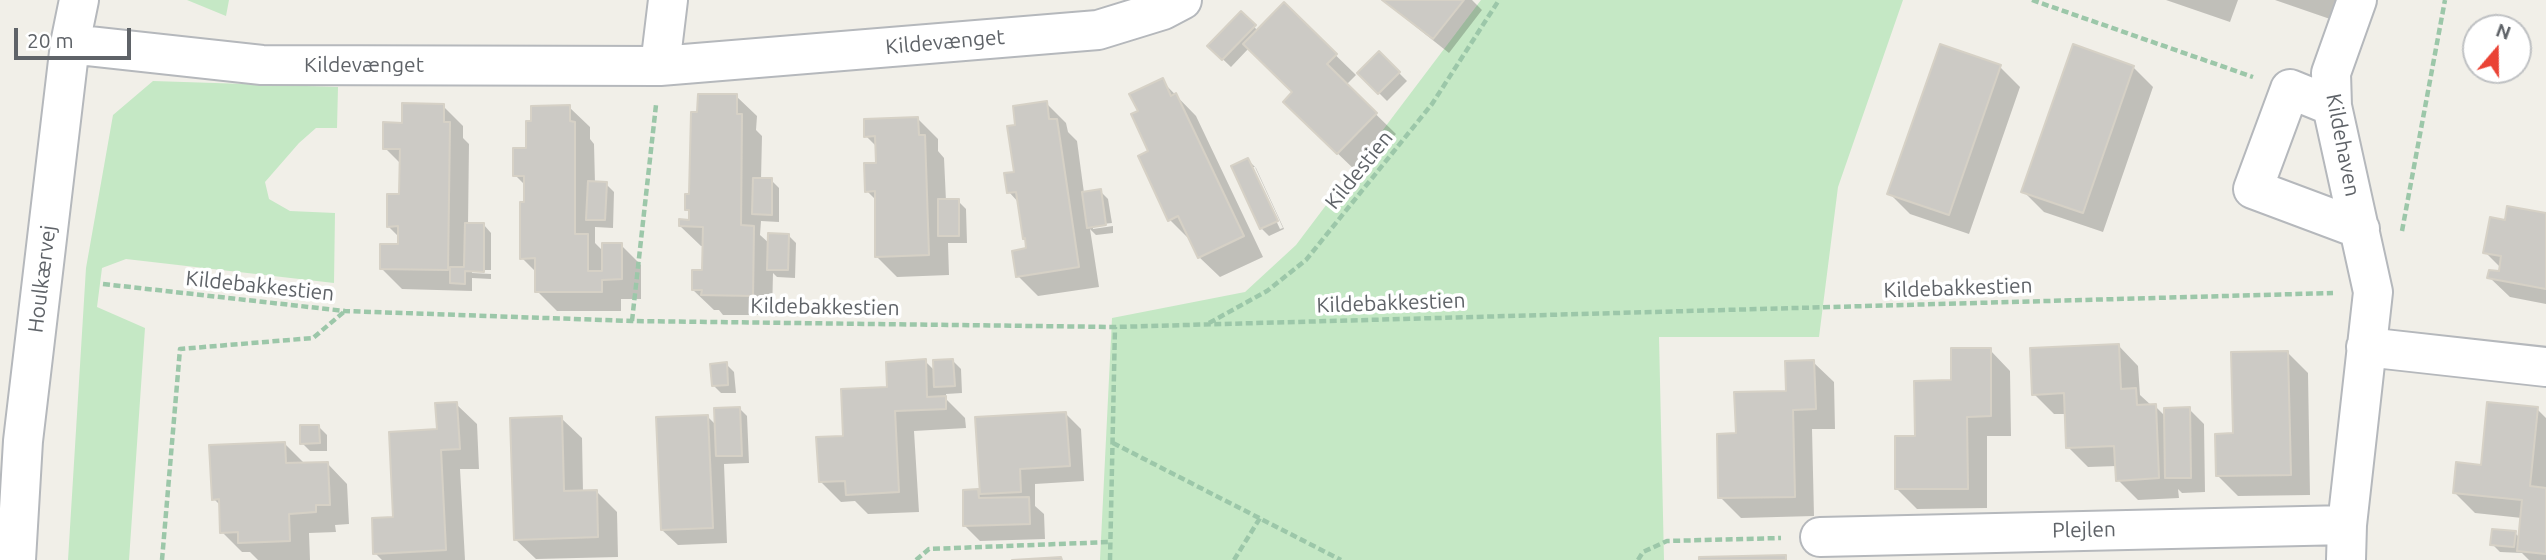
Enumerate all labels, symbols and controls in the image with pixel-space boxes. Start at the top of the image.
scale bar [18,14,135,58]
north arrow [2462,14,2532,84]
text: N [2493,18,2514,44]
street label: Kildevænget [884,24,1006,60]
text: 20 m [27,28,74,52]
street label: Kildevænget [304,52,424,78]
street label: Kildehaven [2321,91,2365,199]
street label: Kildestien [1320,126,1398,214]
street label: Houlkærvej [23,224,61,334]
street label: Kildebakkestien [184,266,336,306]
street label: Kildebakkestien [1883,273,2033,303]
street label: Kildebakkestien [1316,288,1466,318]
street label: Kildebakkestien [750,293,900,321]
street label: Plejlen [2052,517,2116,543]

